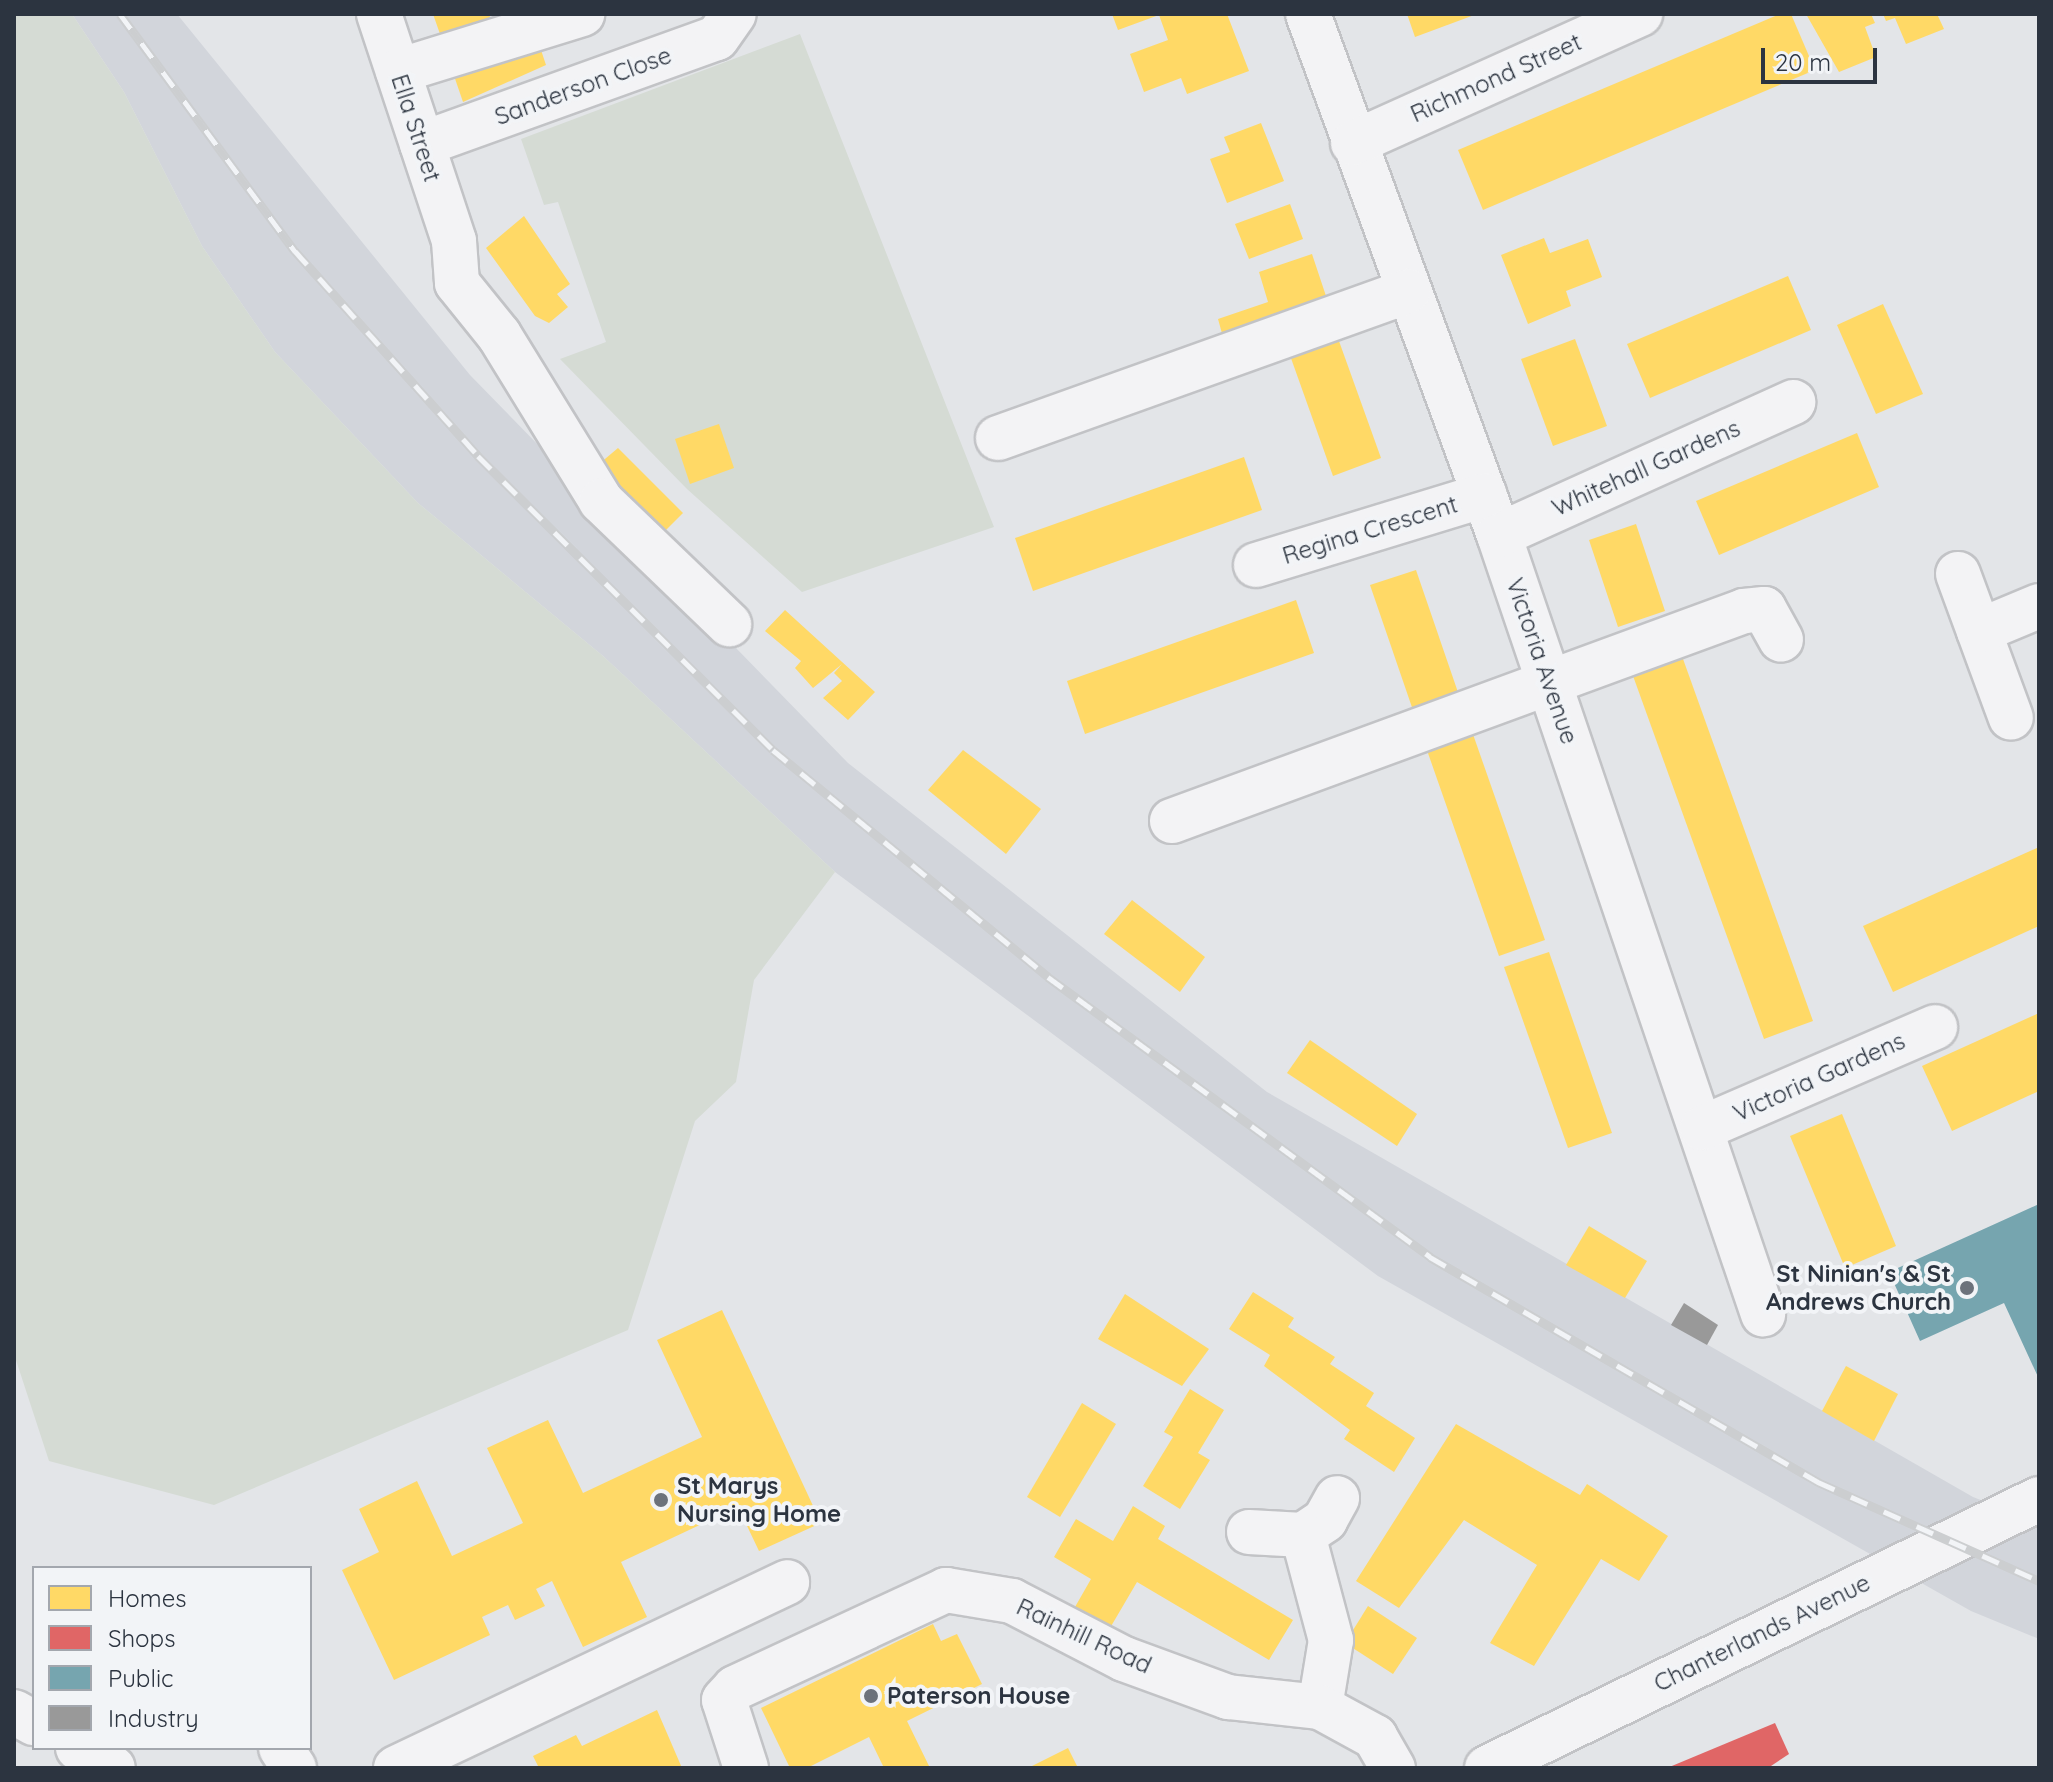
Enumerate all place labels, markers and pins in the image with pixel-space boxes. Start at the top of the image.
place label: St Ninian's & St Andrews Church [1766,1260,1951,1316]
marker: St Ninian's & St Andrews Church [1958,1279,1976,1297]
place label: St Marys Nursing Home [677,1472,841,1528]
marker: St Marys Nursing Home [652,1491,670,1509]
place label: Paterson House [887,1682,1070,1710]
marker: Paterson House [862,1687,880,1705]

